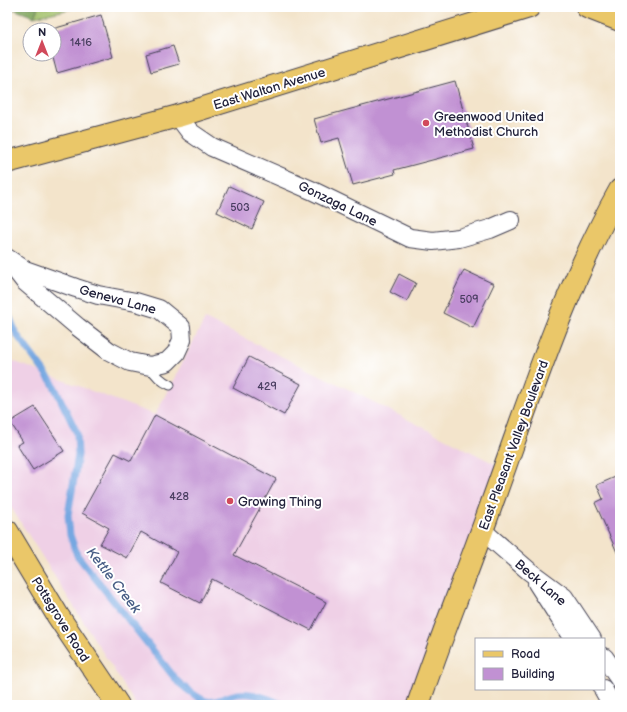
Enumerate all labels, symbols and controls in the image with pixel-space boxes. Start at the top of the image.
north arrow [22,22,62,62]
text: N [38,26,46,39]
house number: 1416 [70,36,92,49]
street label: East Walton Avenue [211,64,327,114]
place label: Greenwood United Methodist Church [434,109,544,140]
marker: Greenwood United Methodist Church [421,118,431,128]
street label: Gonzaga Lane [296,178,380,230]
house number: 503 [230,201,250,214]
street label: Geneva Lane [78,282,158,318]
house number: 509 [459,293,479,306]
street label: East Pleasant Valley Boulevard [476,358,552,532]
house number: 429 [257,380,277,393]
house number: 428 [169,490,189,503]
place label: Growing Thing [238,494,322,510]
marker: Growing Thing [225,496,235,506]
water label: Kettle Creek [83,544,145,617]
street label: Beck Lane [511,556,570,610]
street label: Pottsgrove Road [28,574,93,665]
legend [475,638,605,690]
text: Road [511,647,540,662]
text: Building [511,667,555,682]

